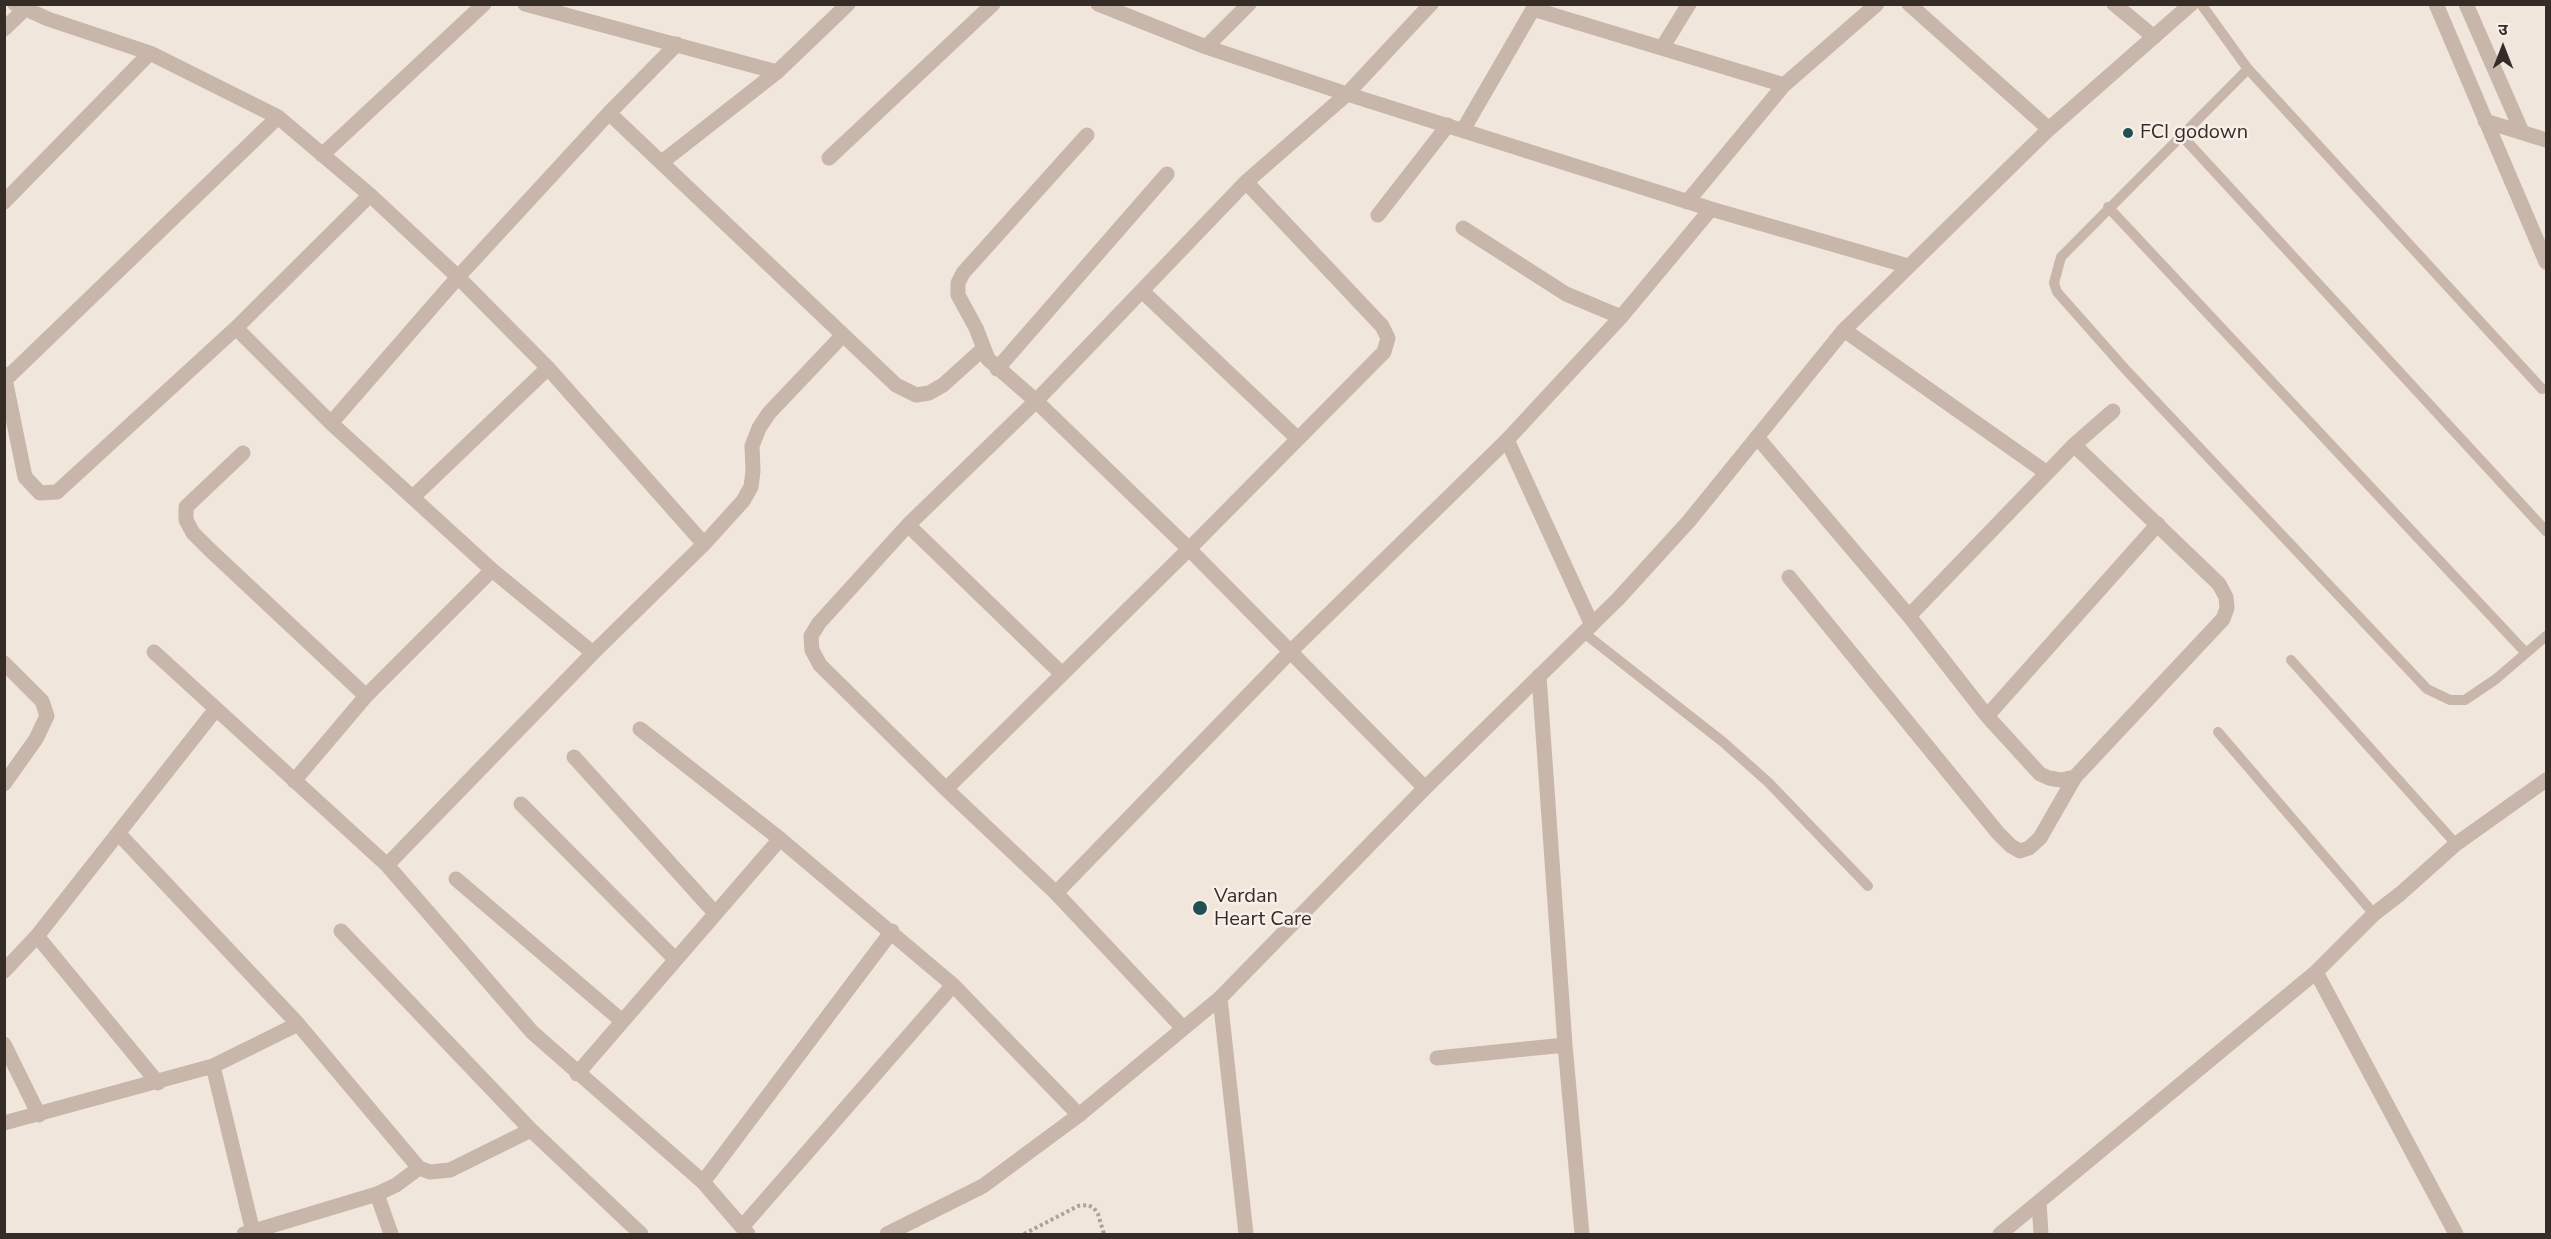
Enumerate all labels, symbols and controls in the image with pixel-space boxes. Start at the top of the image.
north arrow [2473,18,2533,78]
text: उ [2498,19,2508,41]
place label: FCI godown [2140,121,2248,145]
marker: FCI godown [2121,126,2135,140]
place label: Vardan Heart Care [1214,885,1312,932]
marker: Vardan Heart Care [1191,899,1209,917]

